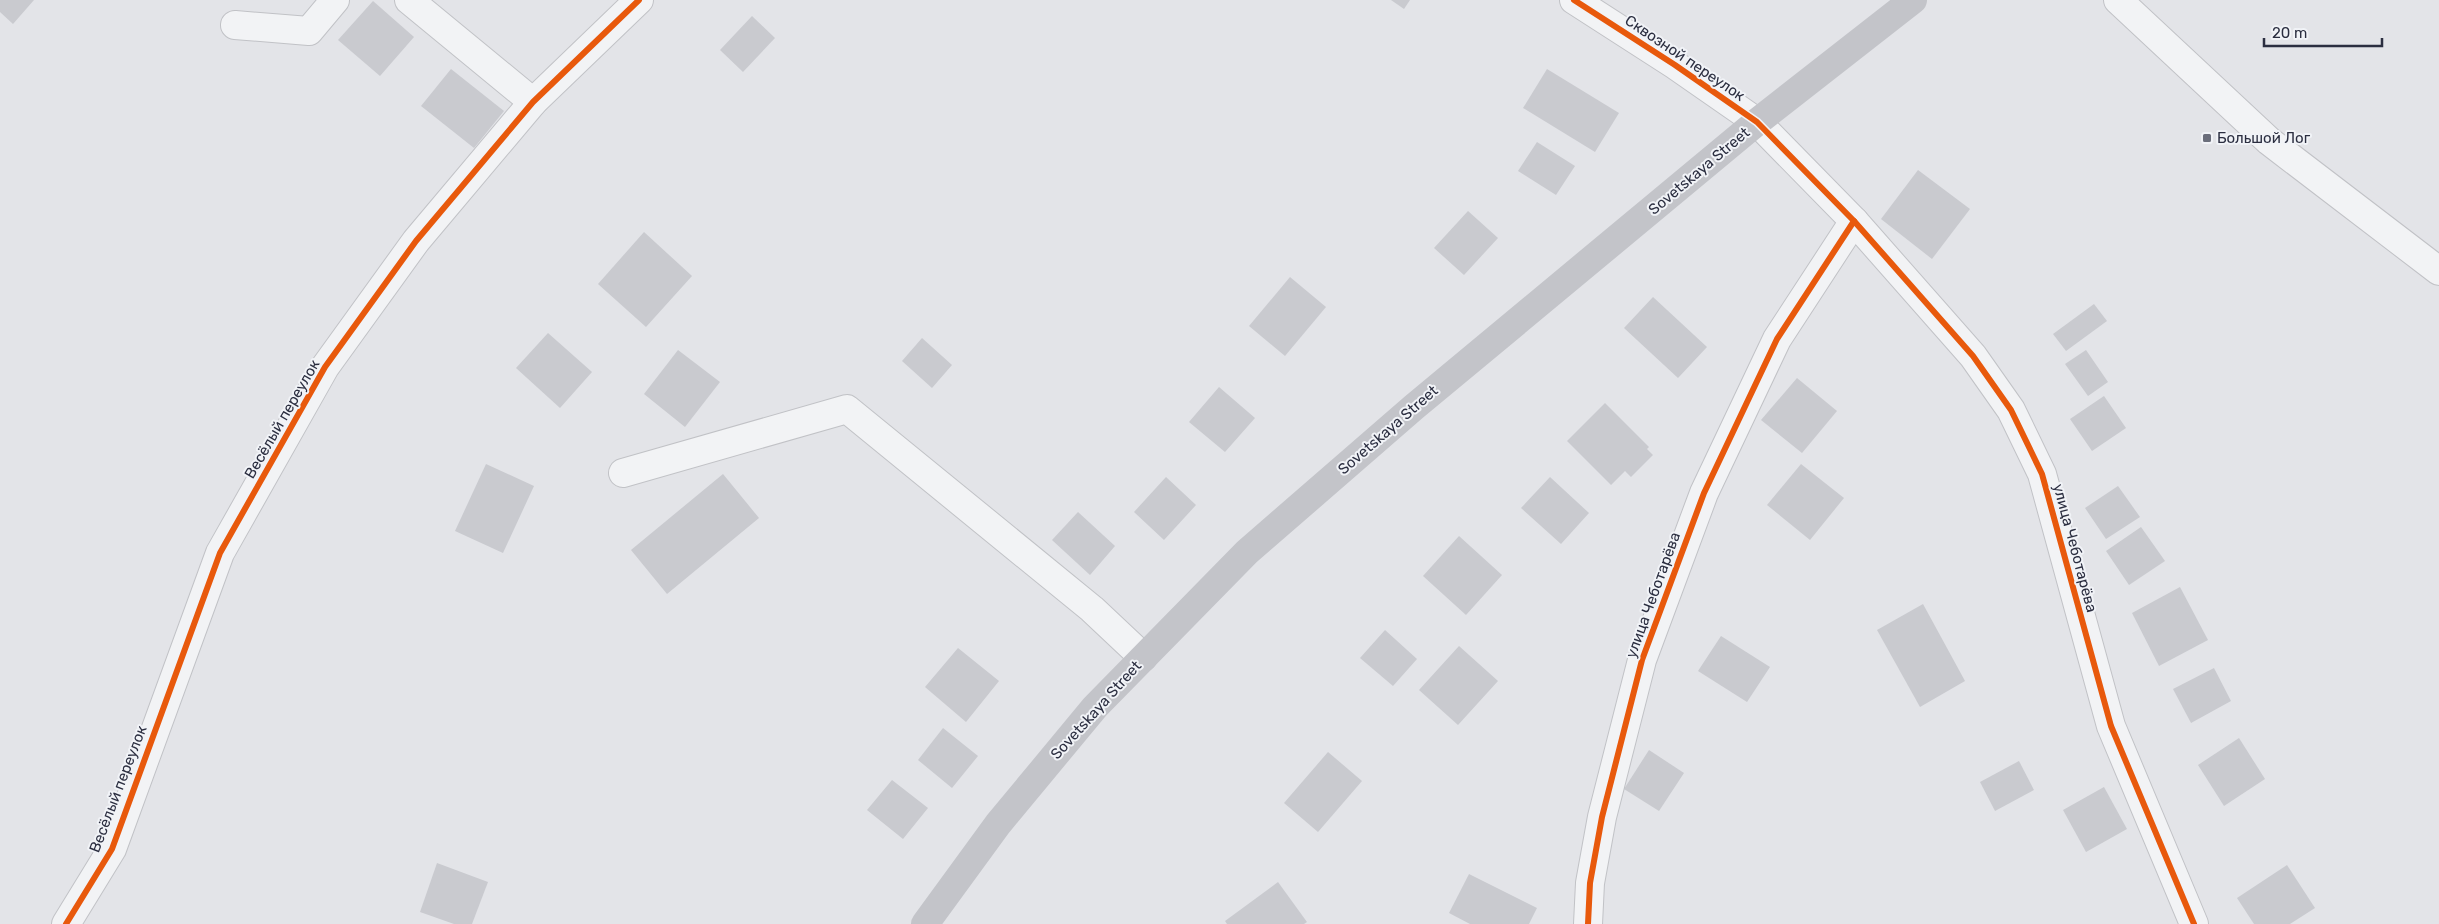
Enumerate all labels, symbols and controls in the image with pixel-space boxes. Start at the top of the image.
street label: Сквозной переулок [1622,11,1748,105]
scale bar [2264,15,2382,47]
text: 20 m [2272,24,2307,42]
street label: Sovetskaya Street [1645,123,1753,219]
place label: Большой Лог [2217,129,2311,147]
marker: Большой Лог [2201,132,2213,144]
street label: Весёлый переулок [241,356,323,482]
street label: Sovetskaya Street [1334,382,1442,478]
street label: улица Чеботарёва [2049,482,2101,614]
street label: улица Чеботарёва [1622,530,1684,660]
street label: Sovetskaya Street [1047,657,1145,763]
street label: Весёлый переулок [85,723,151,855]

